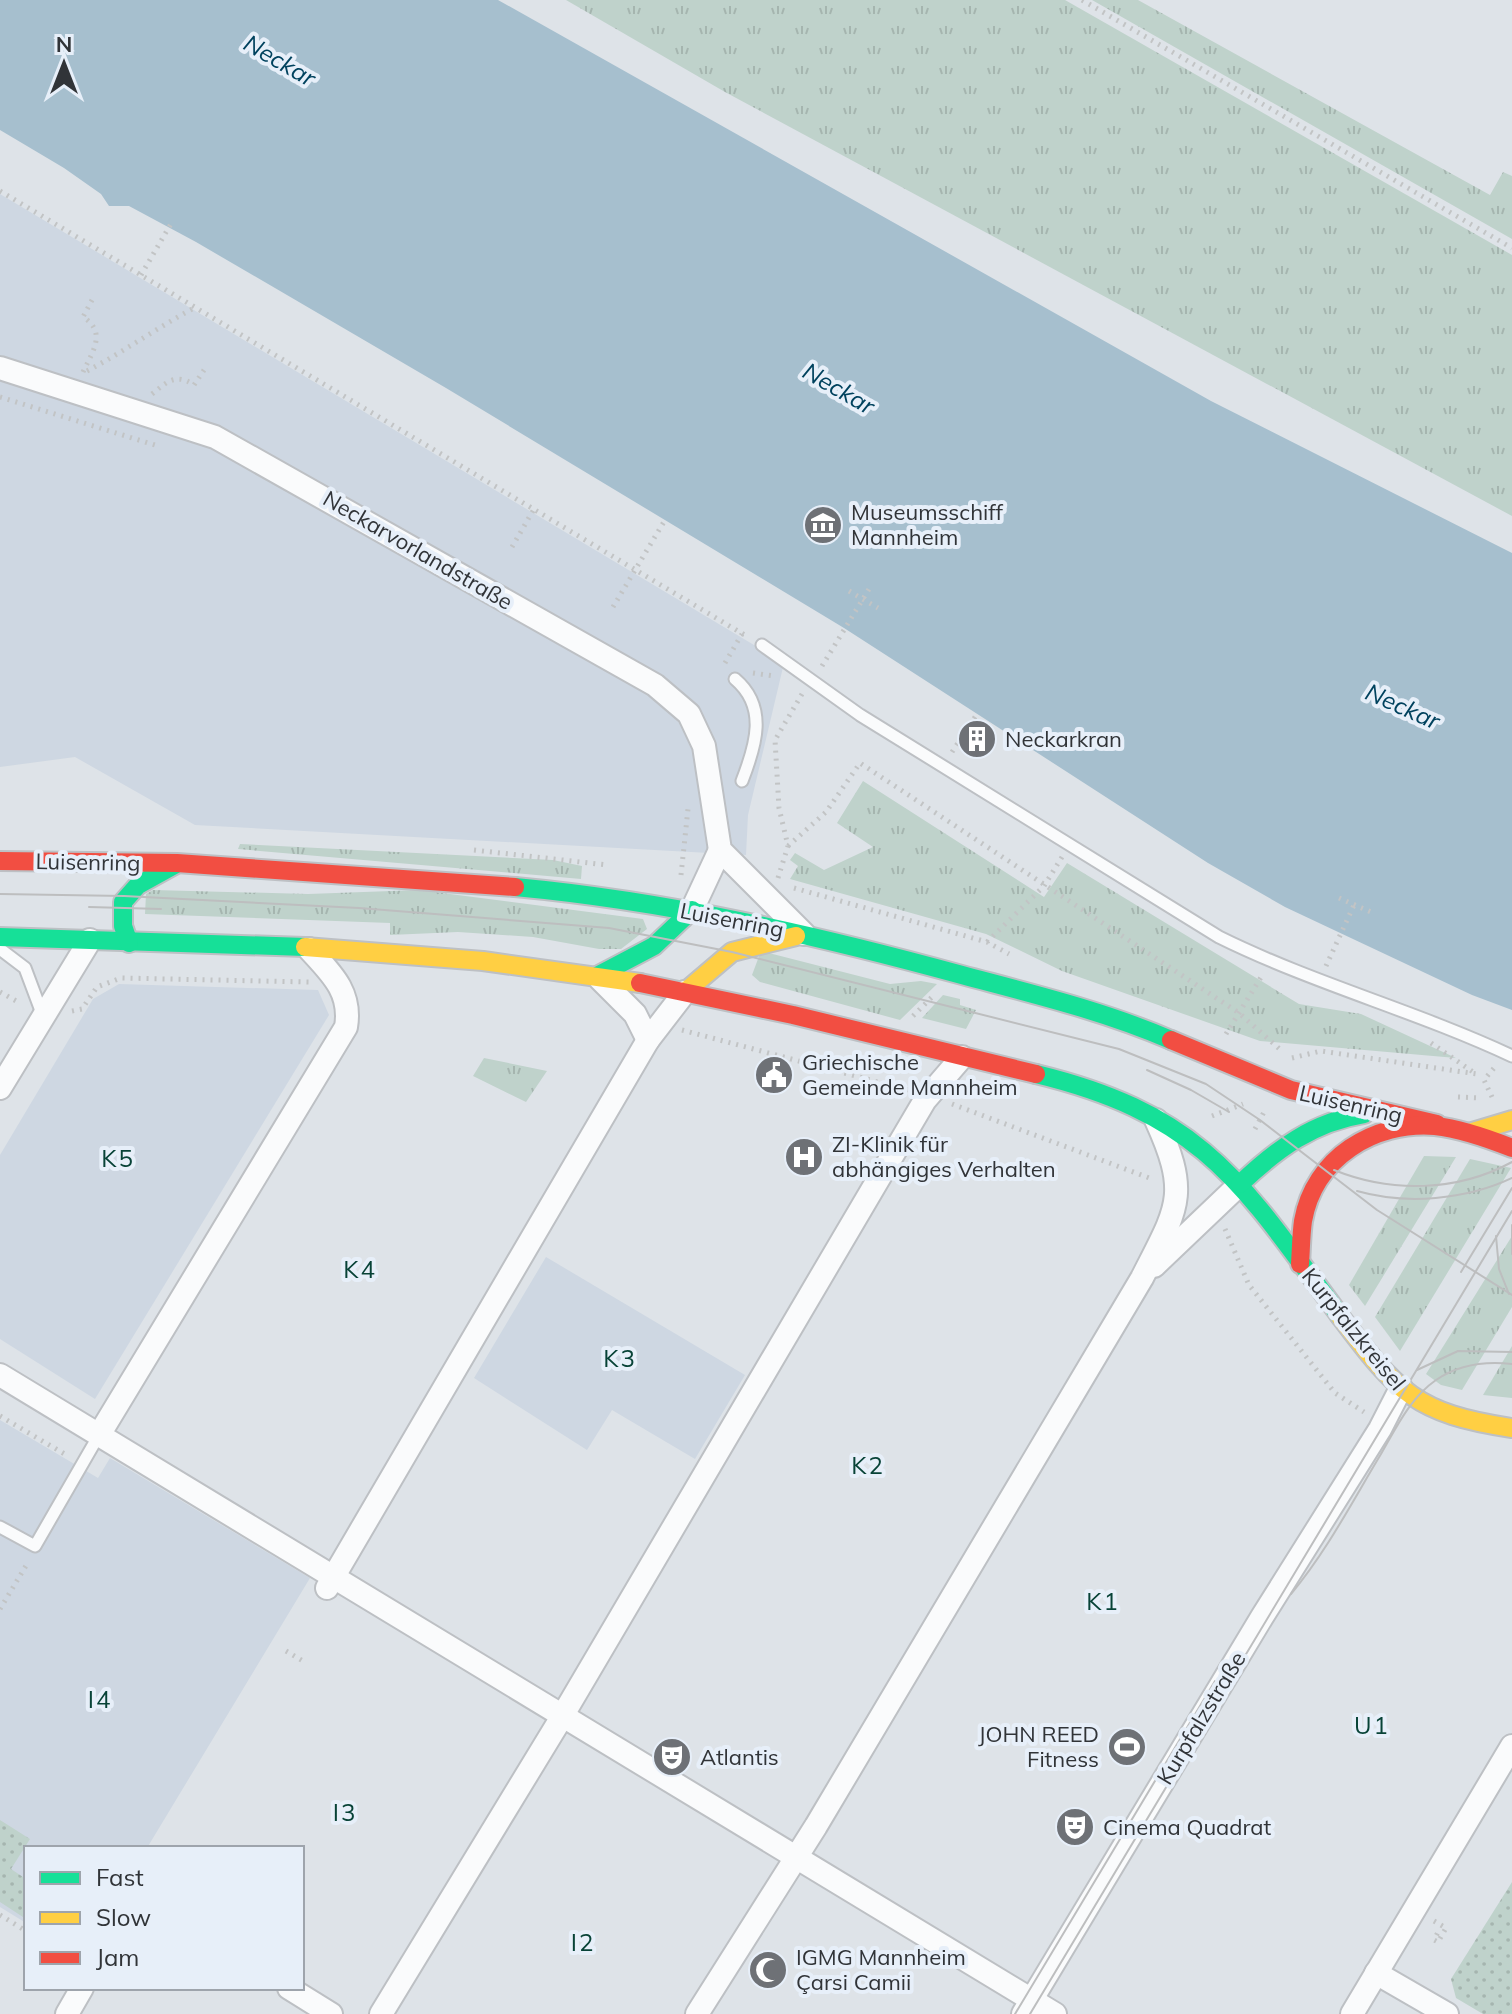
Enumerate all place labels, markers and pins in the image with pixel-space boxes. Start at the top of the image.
place label: Museumsschiff Mannheim [851,498,1003,551]
museum icon: Museumsschiff Mannheim [802,504,844,546]
building icon: Neckarkran [956,718,998,760]
place label: Neckarkran [1005,725,1122,753]
place label: Griechische Gemeinde Mannheim [802,1048,1018,1101]
public building icon: Griechische Gemeinde Mannheim [753,1054,795,1096]
place label: ZI-Klinik für abhängiges Verhalten [832,1130,1056,1183]
hospital icon: ZI-Klinik für abhängiges Verhalten [783,1136,825,1178]
place label: JOHN REED Fitness [978,1720,1099,1773]
sports icon: JOHN REED Fitness [1106,1726,1148,1768]
theatre icon: Atlantis [651,1736,693,1778]
place label: Atlantis [700,1743,779,1771]
theatre icon: Cinema Quadrat [1054,1806,1096,1848]
place label: Cinema Quadrat [1103,1813,1272,1841]
place label: IGMG Mannheim Çarsi Camii [796,1943,966,1996]
mosque icon: IGMG Mannheim Çarsi Camii [747,1949,789,1991]

